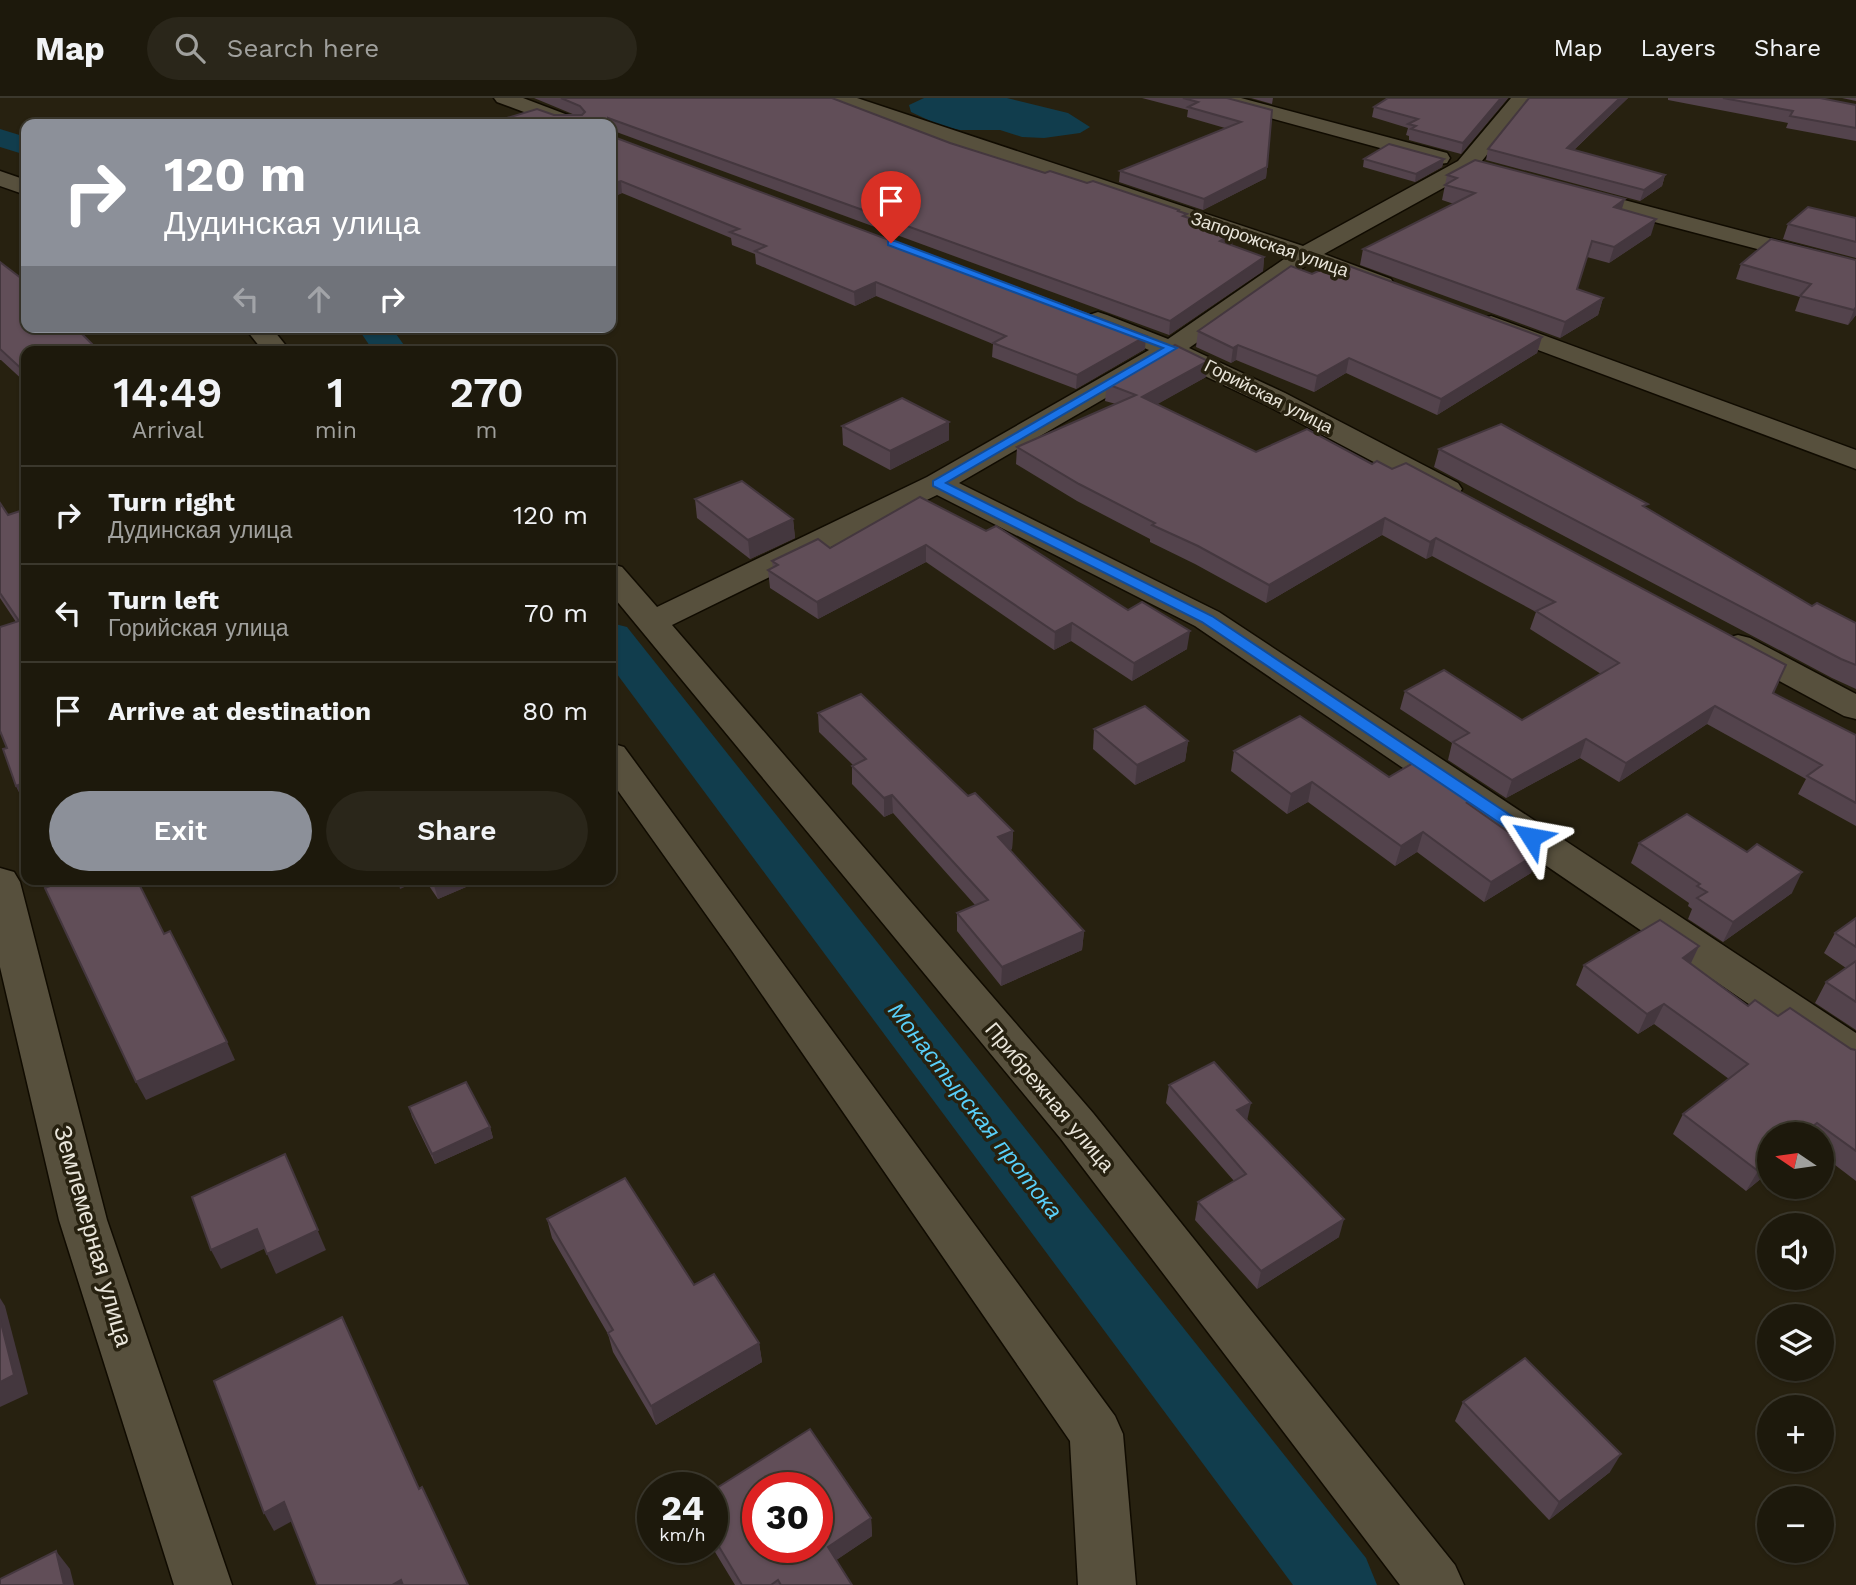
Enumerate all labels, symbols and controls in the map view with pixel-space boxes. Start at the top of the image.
search box [147,17,637,80]
text: Map [35,29,105,68]
icon: search [171,29,209,67]
text: Search here [227,33,379,63]
text: Map [1554,34,1602,62]
text: Layers [1640,34,1716,62]
text: Share [1754,34,1821,62]
text: 120 m [164,145,306,203]
icon: right [49,147,140,238]
pin [861,171,921,243]
icon: arrive [872,182,910,220]
text: Дудинская улица [164,204,420,242]
street label: Запорожская улица [1189,207,1352,281]
icon: left [227,280,265,318]
icon: ahead [300,280,338,318]
icon: right [373,280,411,318]
street label: Горийская улица [1201,355,1338,438]
text: 14:49 [113,368,222,417]
text: 1 [327,368,345,417]
text: 270 [449,368,524,417]
text: Arrival [132,417,204,444]
text: min [315,417,357,444]
text: m [475,417,497,444]
text: Turn right [108,487,235,517]
icon: right [49,496,87,534]
text: 120 m [513,500,588,530]
text: Дудинская улица [108,517,292,544]
text: Turn left [108,585,219,615]
icon: left [49,594,87,632]
text: 70 m [524,598,588,628]
text: Горийская улица [108,615,289,642]
icon: arrive [49,692,87,730]
text: Arrive at destination [108,696,371,726]
text: 80 m [522,696,588,726]
button: Exit [49,791,312,871]
button: Share [326,791,588,871]
position arrow [1494,800,1568,874]
water label: Монастырская протока [882,998,1068,1224]
street label: Прибрежная улица [980,1017,1120,1177]
street label: Землемерная улица [48,1122,138,1350]
north arrow [1757,1122,1834,1199]
map controls [1757,1122,1834,1563]
button: sound [1757,1213,1834,1290]
button: layers [1757,1304,1834,1381]
button: + [1757,1395,1834,1472]
speed limit sign: 30 [742,1472,833,1563]
button: − [1757,1486,1834,1563]
text: 24 [661,1487,704,1529]
text: km/h [659,1524,706,1545]

